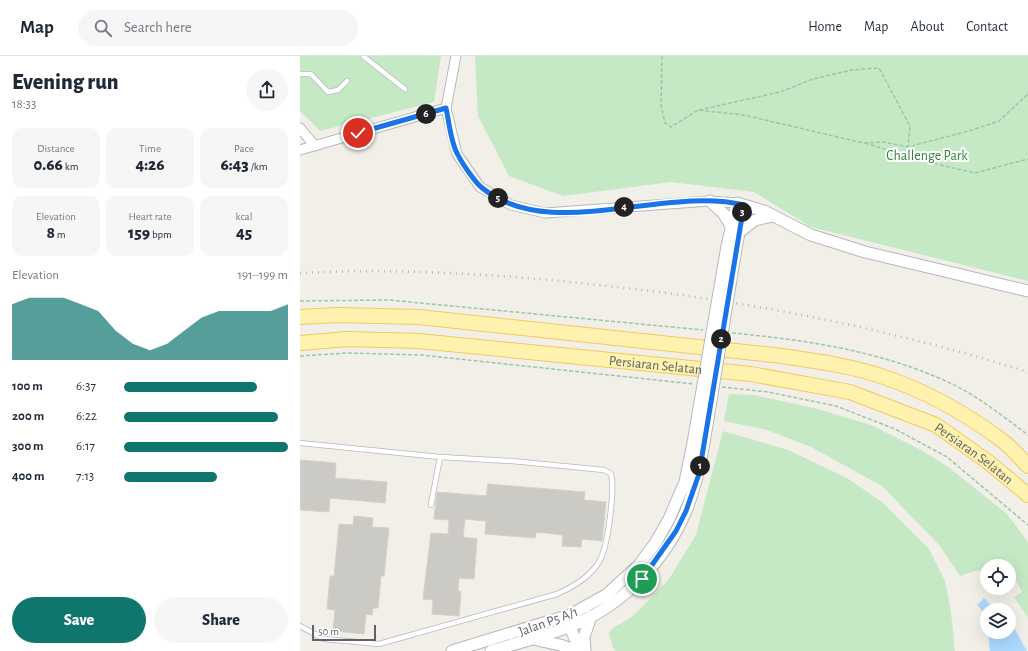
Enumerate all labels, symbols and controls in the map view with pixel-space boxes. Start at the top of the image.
search box [78,10,358,46]
icon: search [92,17,114,39]
text: Map [20,18,54,37]
text: Search here [124,20,192,35]
text: Home [808,20,842,34]
text: Map [864,20,888,34]
text: About [910,20,944,34]
text: Contact [966,20,1008,34]
button: share [246,69,288,111]
text: Evening run [12,71,119,93]
text: 18:33 [12,98,36,111]
pin: 6 [416,104,436,124]
text: 6 [423,108,429,119]
pin [341,116,375,150]
icon: check [347,122,369,144]
text: Distance [37,143,75,154]
text: Time [139,143,161,154]
text: Pace [234,143,254,154]
park label: Challenge Park [886,149,968,163]
text: 0.66 [34,156,63,173]
text: 4:26 [135,156,165,173]
text: 6:43 [220,156,249,173]
text: km [63,161,78,172]
text: /km [249,161,268,172]
pin: 5 [488,188,508,208]
text: 5 [496,192,500,203]
pin: 4 [614,197,634,217]
text: 4 [621,201,627,212]
pin: 3 [732,202,752,222]
text: 3 [740,206,744,217]
text: Elevation [36,211,76,222]
text: Heart rate [128,211,172,222]
text: kcal [236,211,252,222]
text: 8 [46,224,55,241]
text: 159 [128,224,150,241]
text: 45 [236,224,252,241]
text: m [55,229,66,240]
text: bpm [150,229,172,240]
text: Elevation [12,269,59,282]
text: 191–199 m [238,269,288,282]
pin: 2 [711,329,731,349]
text: 2 [718,333,724,344]
street label: Persiaran Selatan [608,354,703,377]
text: 100 m [12,380,43,393]
text: 6:37 [76,380,96,393]
text: 200 m [12,410,44,423]
text: 6:22 [76,410,97,423]
street label: Persiaran Selatan [932,420,1015,487]
text: 300 m [12,440,44,453]
text: 6:17 [76,440,95,453]
pin: 1 [690,456,710,476]
text: 1 [698,460,702,471]
text: 400 m [12,470,45,483]
text: 7:13 [76,470,94,483]
map controls [980,559,1016,639]
button: locate [980,559,1016,595]
pin [625,562,659,596]
icon: arrive [631,568,653,590]
button: Save [12,597,146,643]
button: Share [154,597,288,643]
button: layers [980,603,1016,639]
street label: Jalan P5 A/1 [517,605,580,639]
scale bar [312,623,376,642]
text: 50 m [318,626,339,637]

